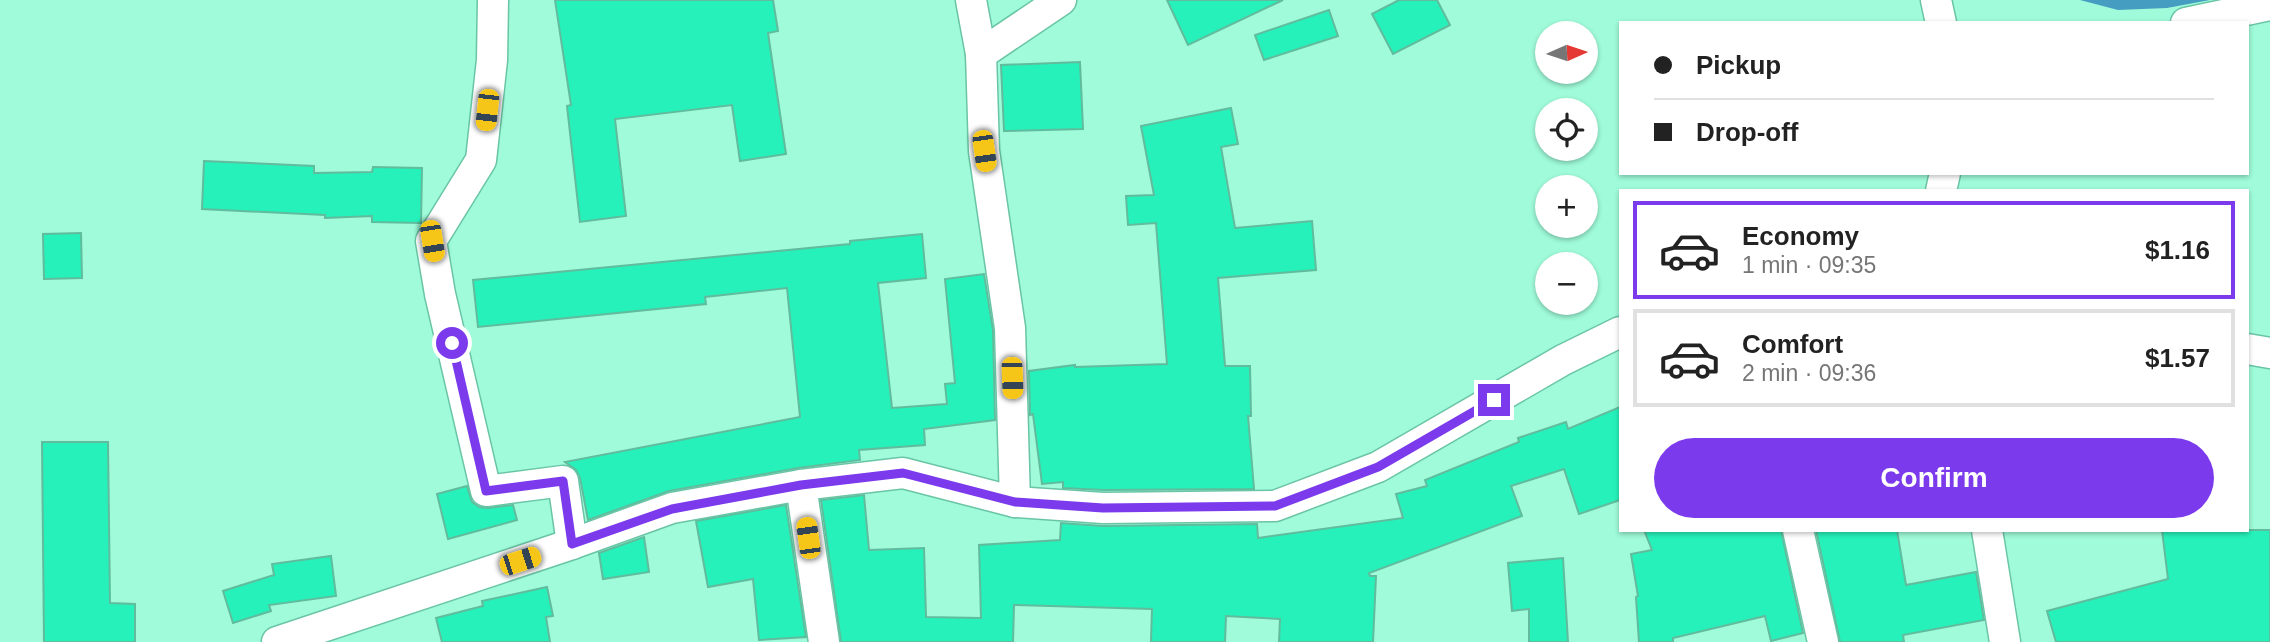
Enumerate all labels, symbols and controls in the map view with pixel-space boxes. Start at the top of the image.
north arrow [1535,21,1598,84]
map controls [1535,21,1598,315]
text: Pickup [1696,50,1781,80]
car [475,88,500,132]
button: locate [1535,98,1598,161]
text: Drop-off [1696,117,1799,147]
car [971,129,998,173]
button: + [1535,175,1598,238]
car [419,219,446,263]
icon: car [1658,219,1721,282]
text: Economy [1742,221,1859,251]
text: $1.16 [2145,235,2210,265]
button: − [1535,252,1598,315]
text: 1 min · 09:35 [1742,252,1876,278]
route start [436,327,468,359]
icon: car [1658,327,1721,390]
text: Comfort [1742,329,1843,359]
text: $1.57 [2145,343,2210,373]
car [1001,357,1024,399]
text: 2 min · 09:36 [1742,360,1876,386]
route end [1478,384,1510,416]
button: Confirm [1654,438,2214,518]
car [795,516,822,560]
car [497,545,544,577]

